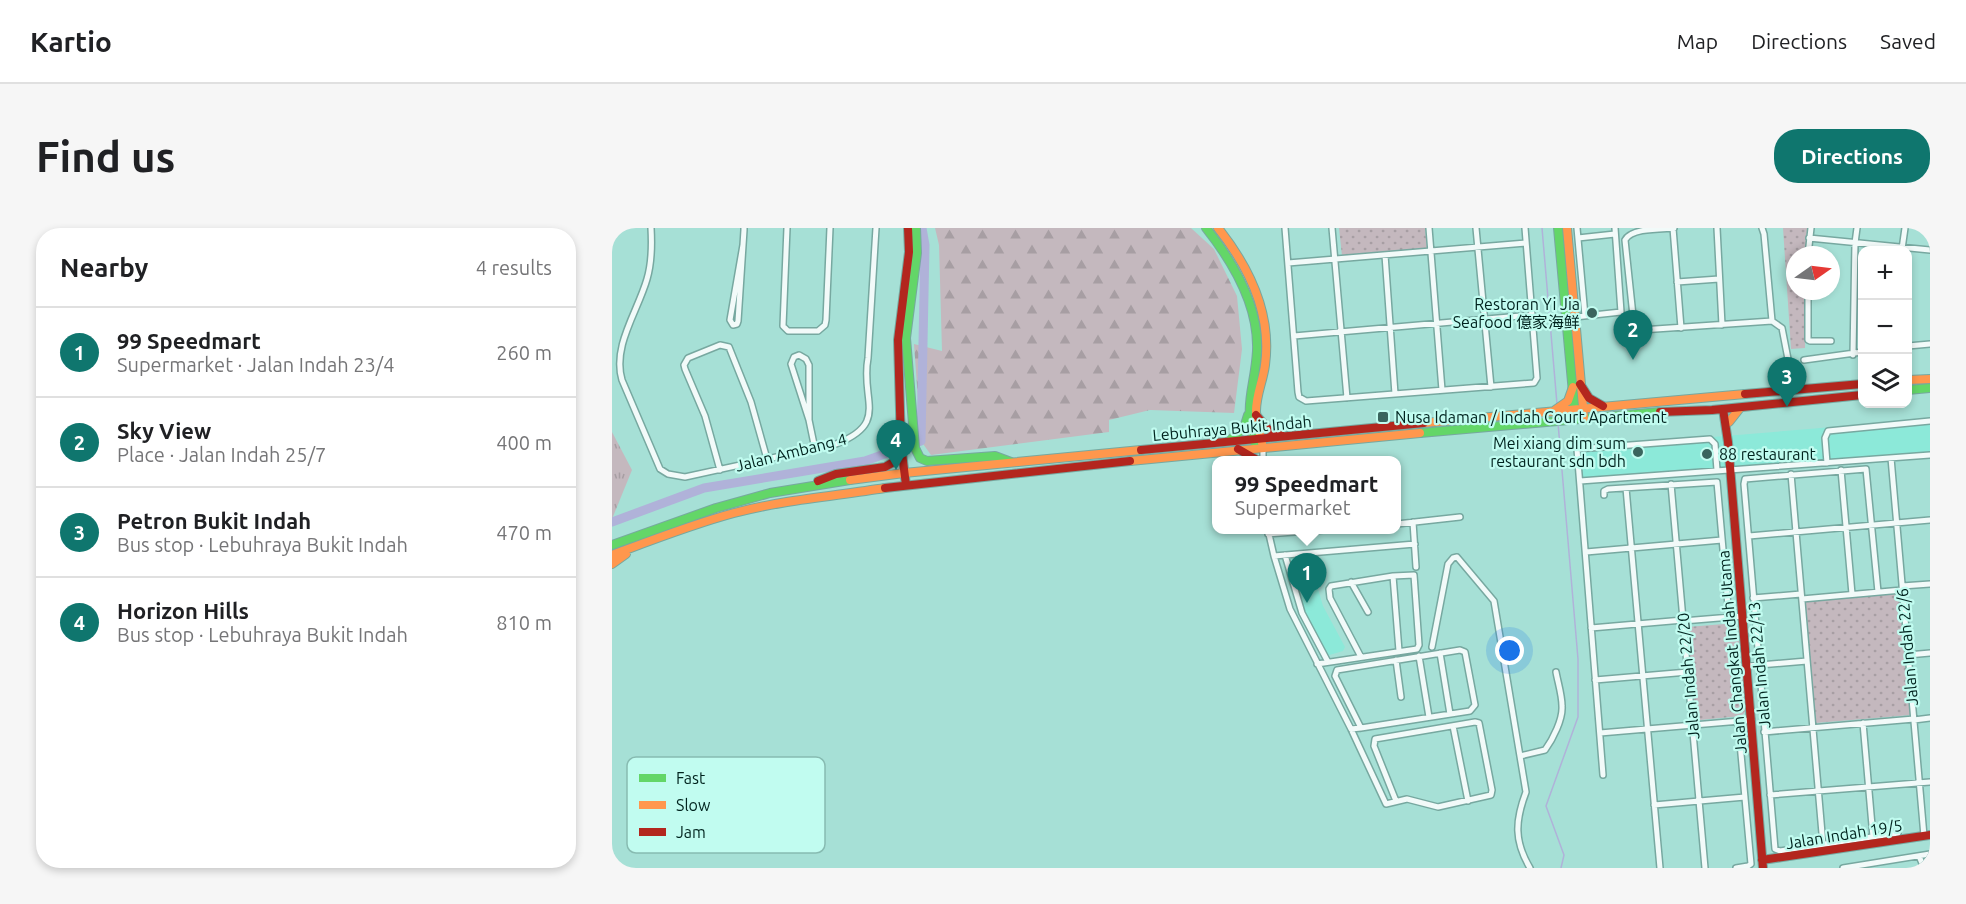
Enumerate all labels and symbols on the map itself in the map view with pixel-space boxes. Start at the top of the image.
north arrow [1786,246,1840,300]
place label: Restoran Yi Jia Seafood 億家海鲜 [1453,295,1580,331]
marker: Restoran Yi Jia Seafood 億家海鲜 [1585,306,1599,320]
pin: 2 [1614,310,1652,360]
pin: 3 [1768,358,1806,407]
place label: Nusa Idaman / Indah Court Apartment [1395,408,1667,426]
marker: Nusa Idaman / Indah Court Apartment [1376,410,1390,424]
street label: Lebuhraya Bukit Indah [1152,412,1312,444]
pin: 4 [876,420,916,470]
street label: Jalan Ambang 4 [733,429,849,475]
place label: Mei xiang dim sum restaurant sdn bdh [1490,434,1626,470]
marker: Mei xiang dim sum restaurant sdn bdh [1631,445,1645,459]
place label: 88 restaurant [1719,445,1817,463]
marker: 88 restaurant [1700,447,1714,461]
street label: Jalan Changkat Indah Utama [1714,550,1750,754]
pin: 1 [1288,554,1326,603]
street label: Jalan Indah 22/6 [1893,587,1921,707]
street label: Jalan Indah 22/13 [1745,601,1773,729]
street label: Jalan Indah 22/20 [1674,612,1702,740]
your location [1495,636,1524,665]
legend [627,757,825,853]
text: Fast [676,769,706,787]
text: Slow [676,796,711,814]
street label: Jalan Indah 19/5 [1784,816,1904,852]
text: Jam [676,823,706,841]

